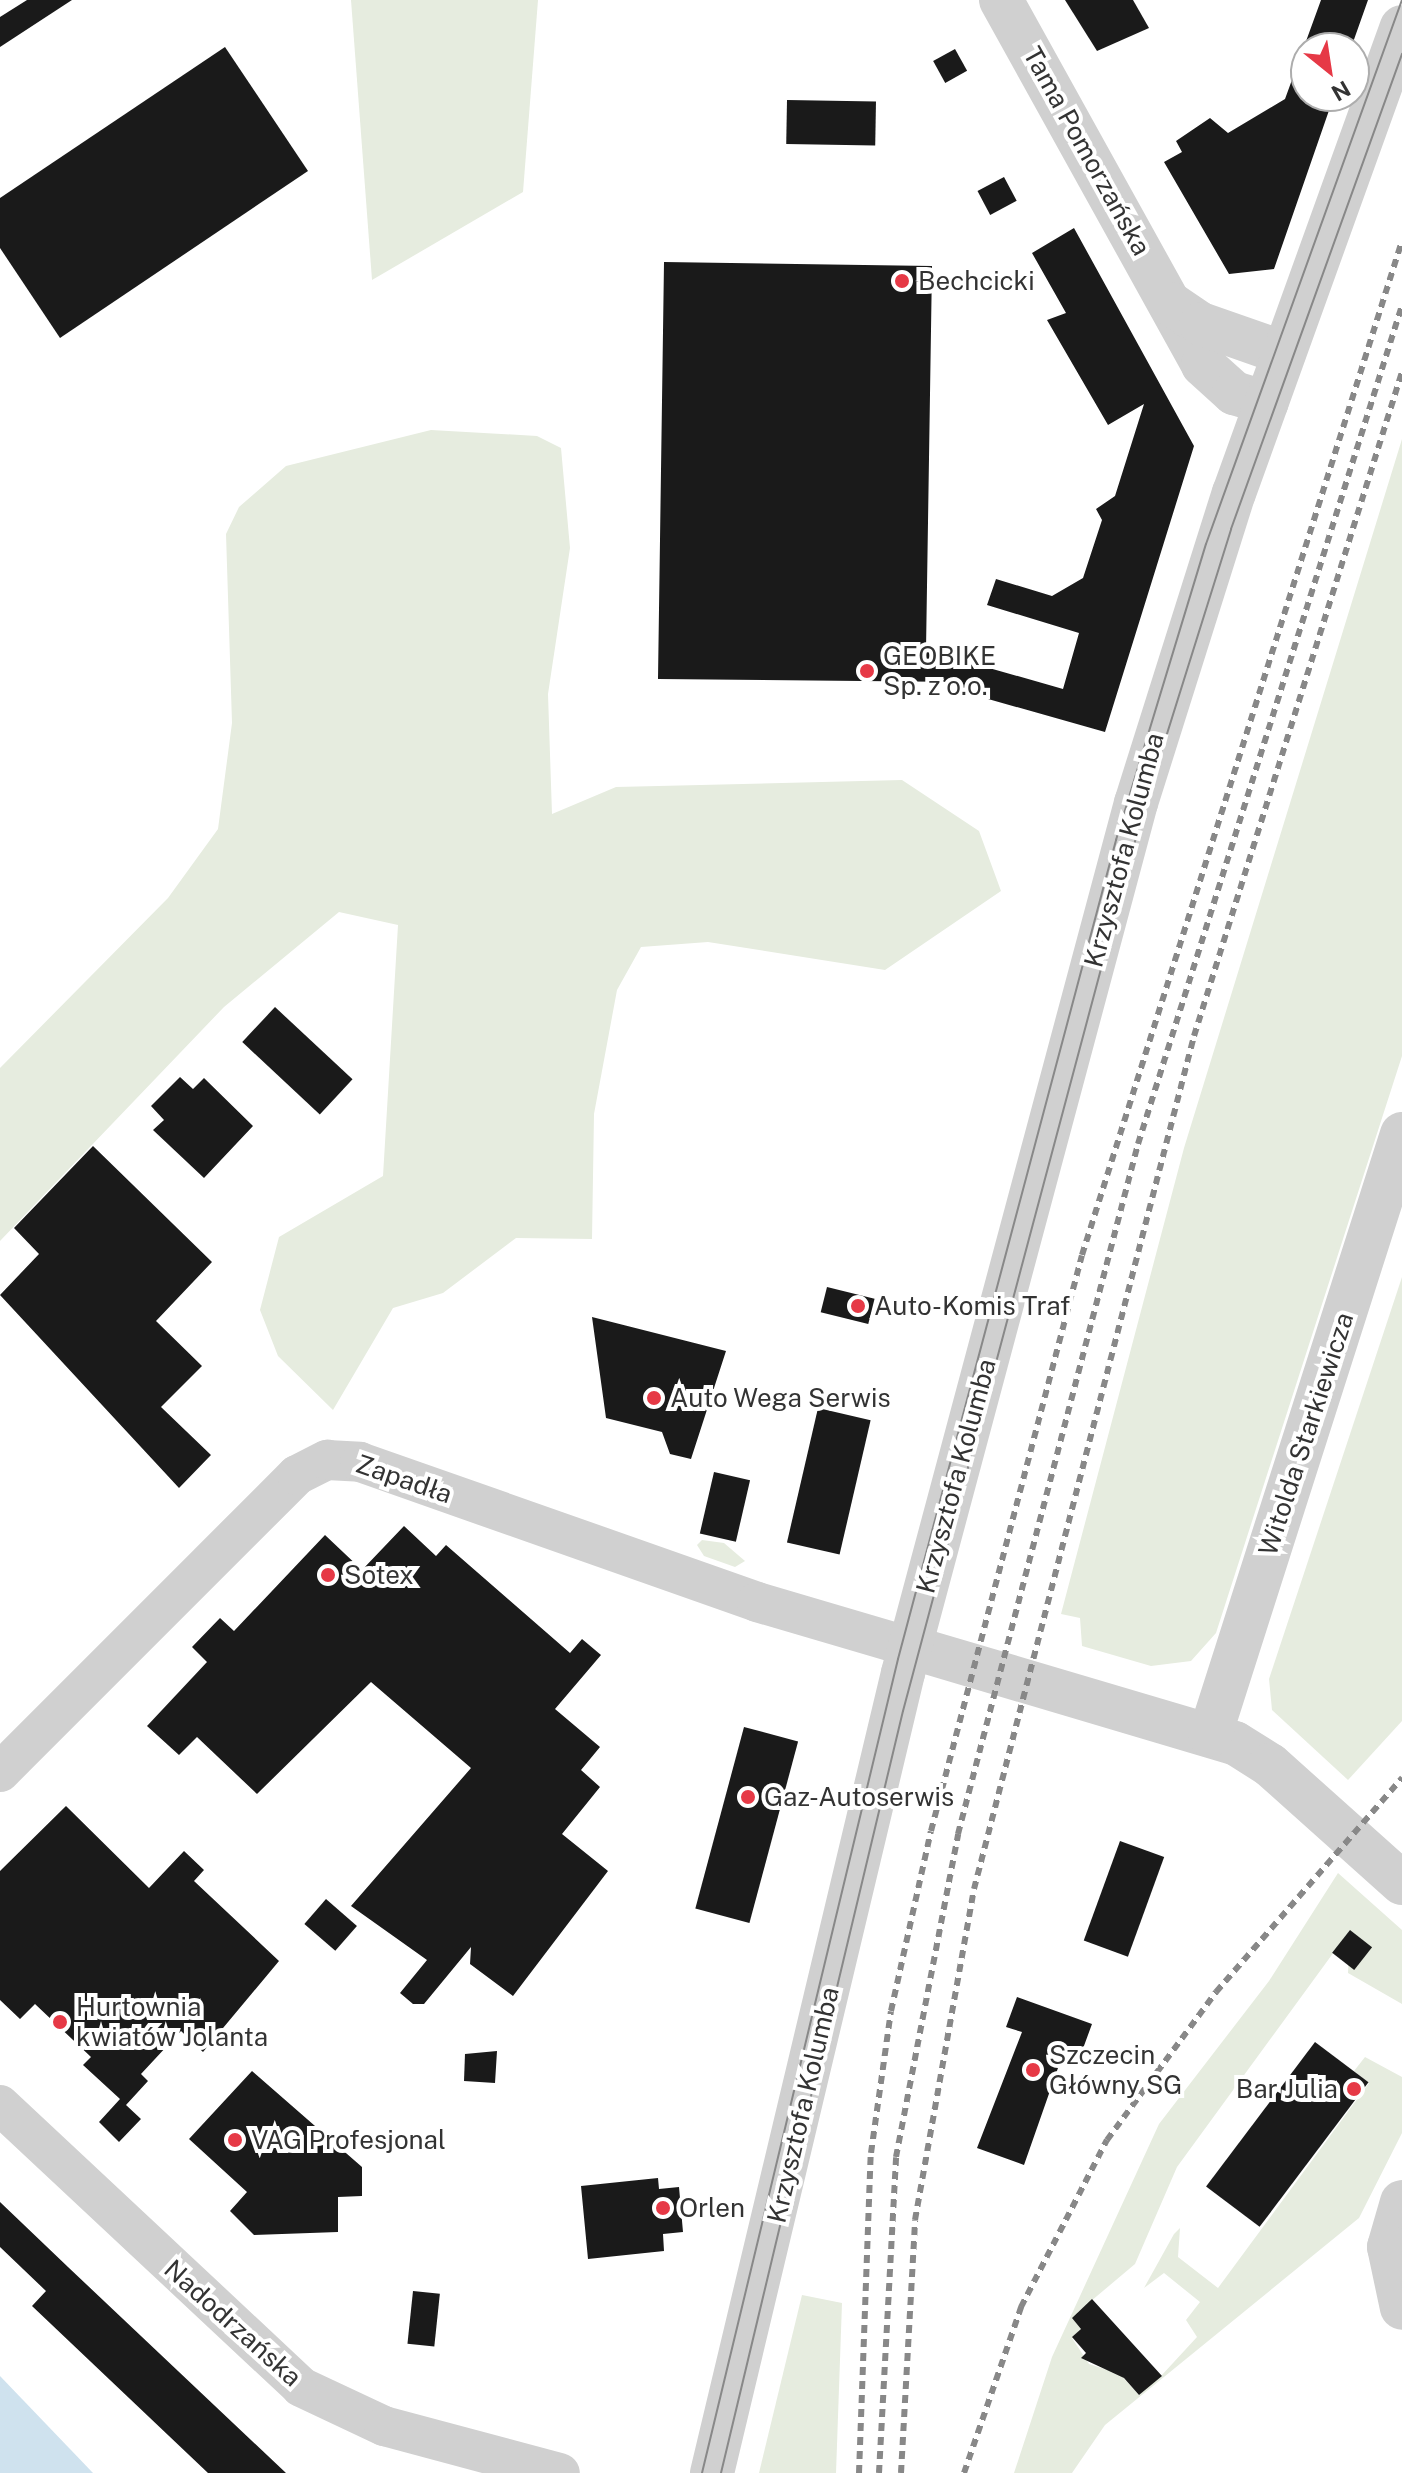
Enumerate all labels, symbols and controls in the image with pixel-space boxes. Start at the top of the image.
north arrow [1290,32,1370,112]
street label: Tama Pomorzańska [1017,41,1157,261]
text: N [1327,75,1355,107]
place label: Bechcicki [918,265,1035,297]
marker: Bechcicki [893,272,911,290]
place label: GEOBIKE Sp. z o.o. [883,640,996,702]
marker: GEOBIKE Sp. z o.o. [858,662,876,680]
street label: Krzysztofa Kolumba [1078,729,1170,971]
place label: Auto-Komis Traf [874,1290,1070,1322]
marker: Auto-Komis Traf [849,1297,867,1315]
street label: Witolda Starkiewicza [1252,1309,1360,1559]
street label: Krzysztofa Kolumba [910,1355,1002,1597]
place label: Auto Wega Serwis [670,1382,891,1414]
marker: Auto Wega Serwis [645,1389,663,1407]
street label: Zapadła [352,1448,456,1510]
place label: Sotex [344,1559,414,1591]
marker: Sotex [319,1566,337,1584]
place label: Gaz-Autoserwis [764,1781,954,1813]
marker: Gaz-Autoserwis [739,1788,757,1806]
street label: Krzysztofa Kolumba [761,1984,845,2226]
place label: Hurtownia kwiatów Jolanta [76,1991,268,2052]
marker: Hurtownia kwiatów Jolanta [51,2013,69,2031]
place label: Szczecin Główny SG [1049,2039,1182,2100]
marker: Szczecin Główny SG [1024,2061,1042,2079]
place label: Bar Julia [1236,2073,1338,2105]
marker: Bar Julia [1345,2080,1363,2098]
place label: VAG Profesjonal [251,2124,446,2156]
marker: VAG Profesjonal [226,2131,244,2149]
place label: Orlen [679,2192,745,2224]
marker: Orlen [654,2199,672,2217]
street label: Nadodrzańska [158,2253,308,2393]

